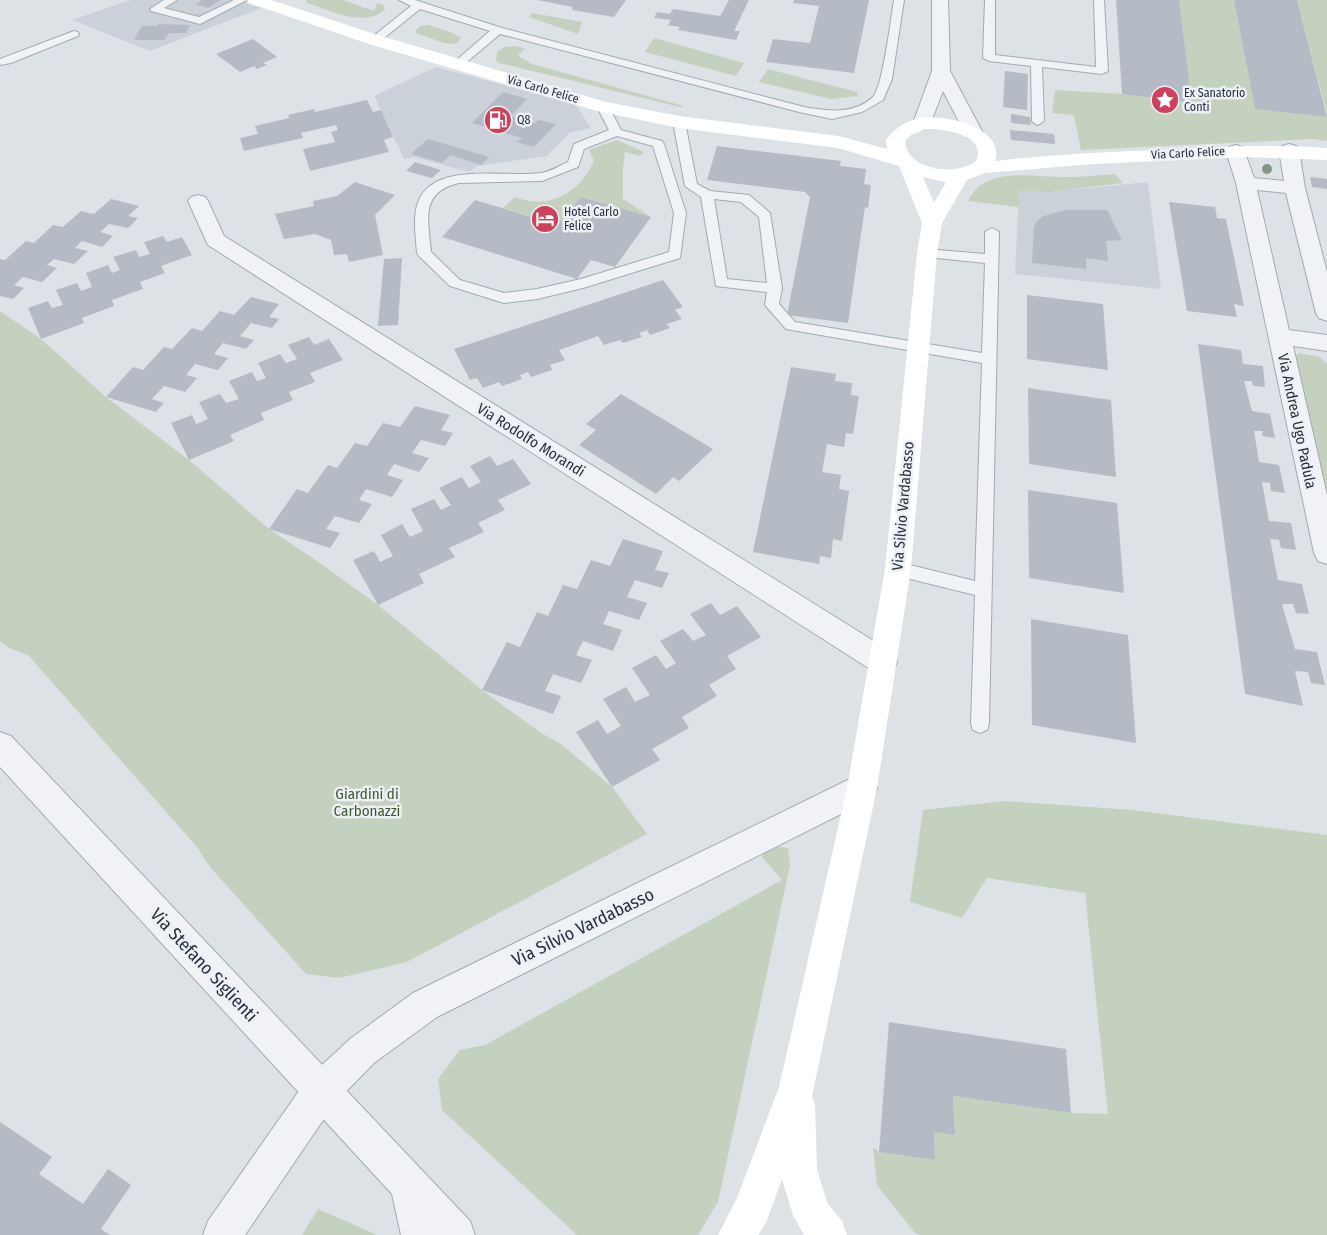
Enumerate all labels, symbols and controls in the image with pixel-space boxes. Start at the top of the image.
street label: Via Carlo Felice [506,72,581,106]
place icon: Ex Sanatorio Conti [1150,85,1180,115]
place label: Ex Sanatorio Conti [1184,86,1245,114]
fuel station icon: Q8 [483,105,513,135]
place label: Q8 [517,113,531,127]
street label: Via Carlo Felice [1151,144,1225,162]
hotel icon: Hotel Carlo Felice [530,204,560,234]
place label: Hotel Carlo Felice [564,205,619,233]
street label: Via Andrea Ugo Padula [1274,352,1320,490]
street label: Via Rodolfo Morandi [474,399,588,481]
street label: Via Silvio Vardabasso [888,441,918,571]
park label: Giardini di Carbonazzi [334,785,400,820]
street label: Via Silvio Vardabasso [508,883,658,971]
street label: Via Stefano Siglienti [146,904,262,1026]

